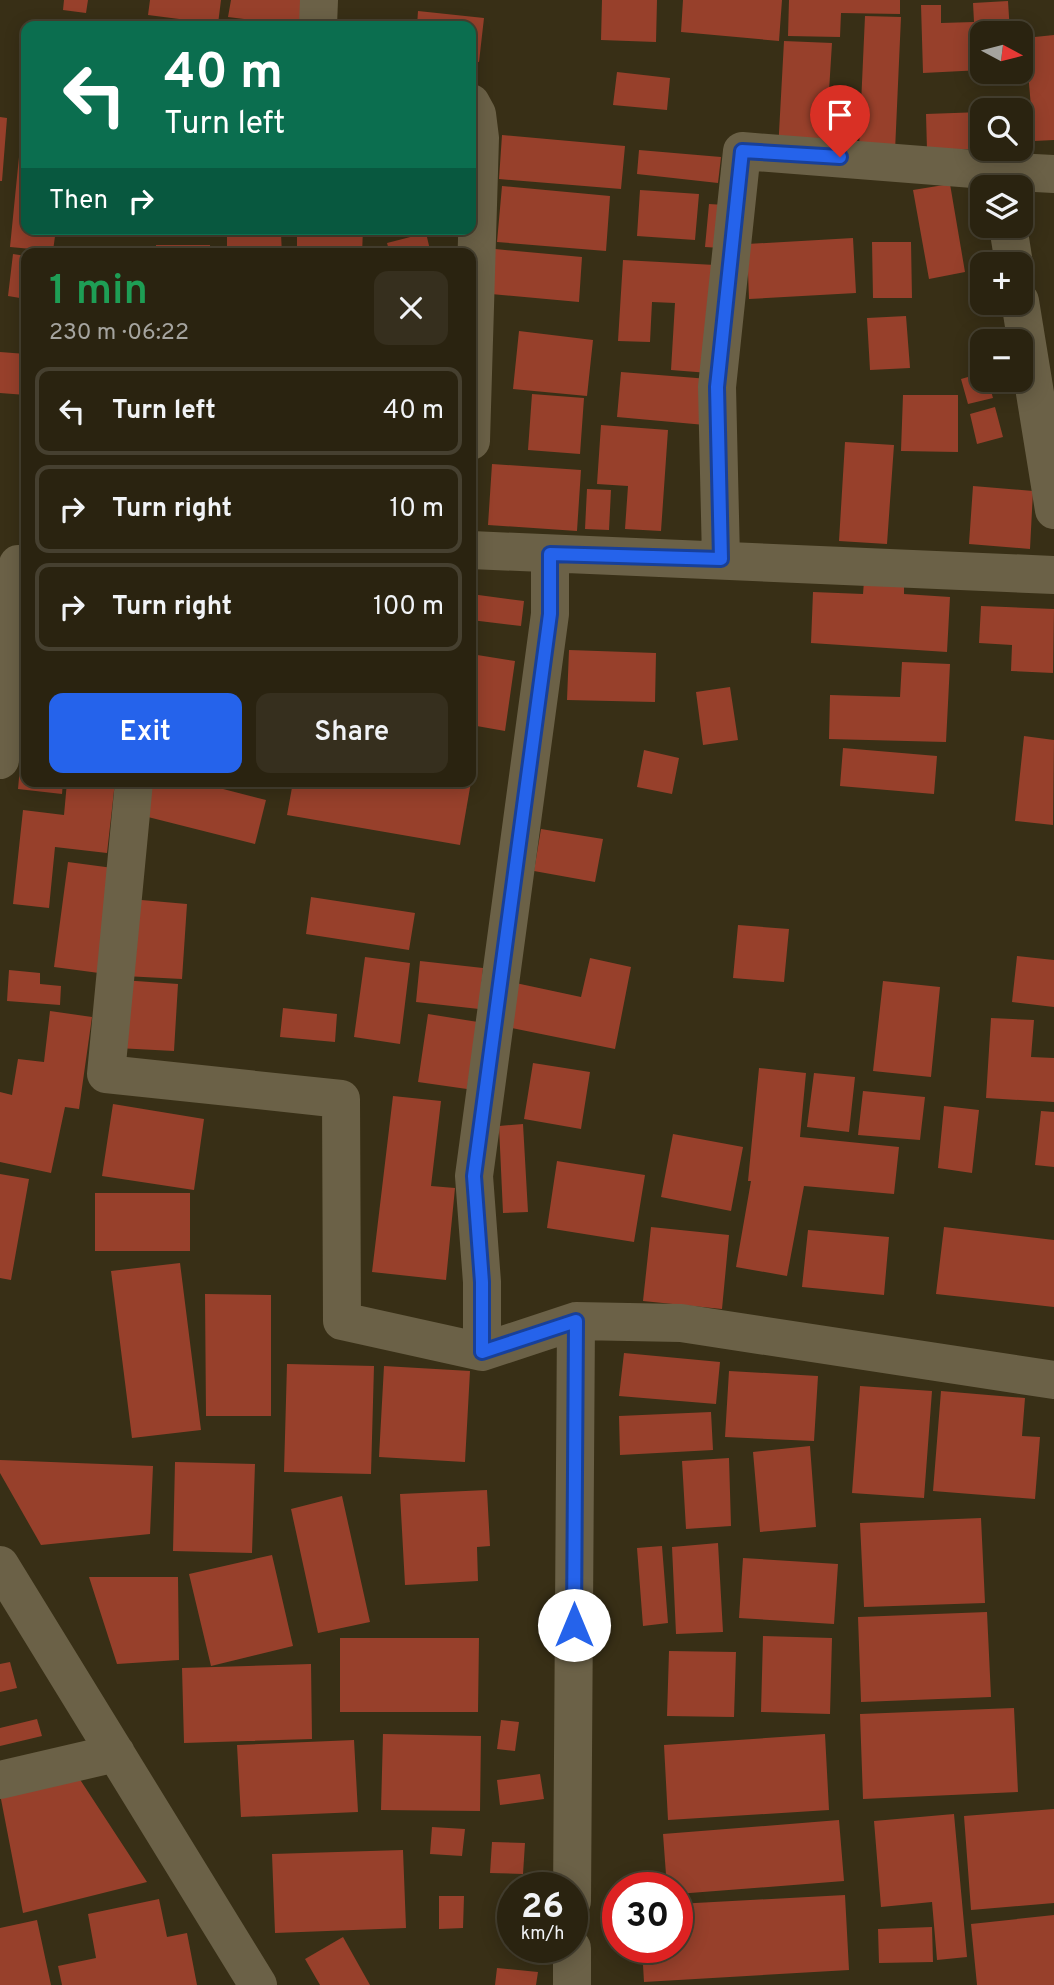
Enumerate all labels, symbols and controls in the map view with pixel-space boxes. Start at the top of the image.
north arrow [970,21,1032,84]
map controls [970,21,1033,392]
text: 40 m [164,44,283,106]
icon: left [49,49,140,140]
pin [810,85,870,157]
icon: arrive [821,96,859,134]
button: search [970,98,1033,161]
text: Turn left [164,105,285,145]
button: layers [970,175,1033,238]
icon: right [122,182,160,220]
text: Then [49,185,108,218]
button: + [970,252,1033,315]
text: 1 min [49,266,148,319]
button: close [374,271,448,345]
text: 230 m · 06:22 [49,319,189,348]
button: − [970,329,1033,392]
icon: left [53,392,91,430]
text: Turn left [112,395,216,428]
text: 40 m [383,395,444,428]
icon: right [53,490,91,528]
text: Turn right [112,493,232,526]
text: 10 m [389,493,444,526]
icon: right [53,588,91,626]
text: Turn right [112,591,232,624]
text: 100 m [373,591,444,624]
button: Exit [49,693,242,773]
button: Share [256,693,448,773]
position arrow [537,1588,611,1662]
speed limit sign: 30 [602,1872,693,1963]
text: 26 [521,1886,564,1930]
text: km/h [521,1923,564,1946]

